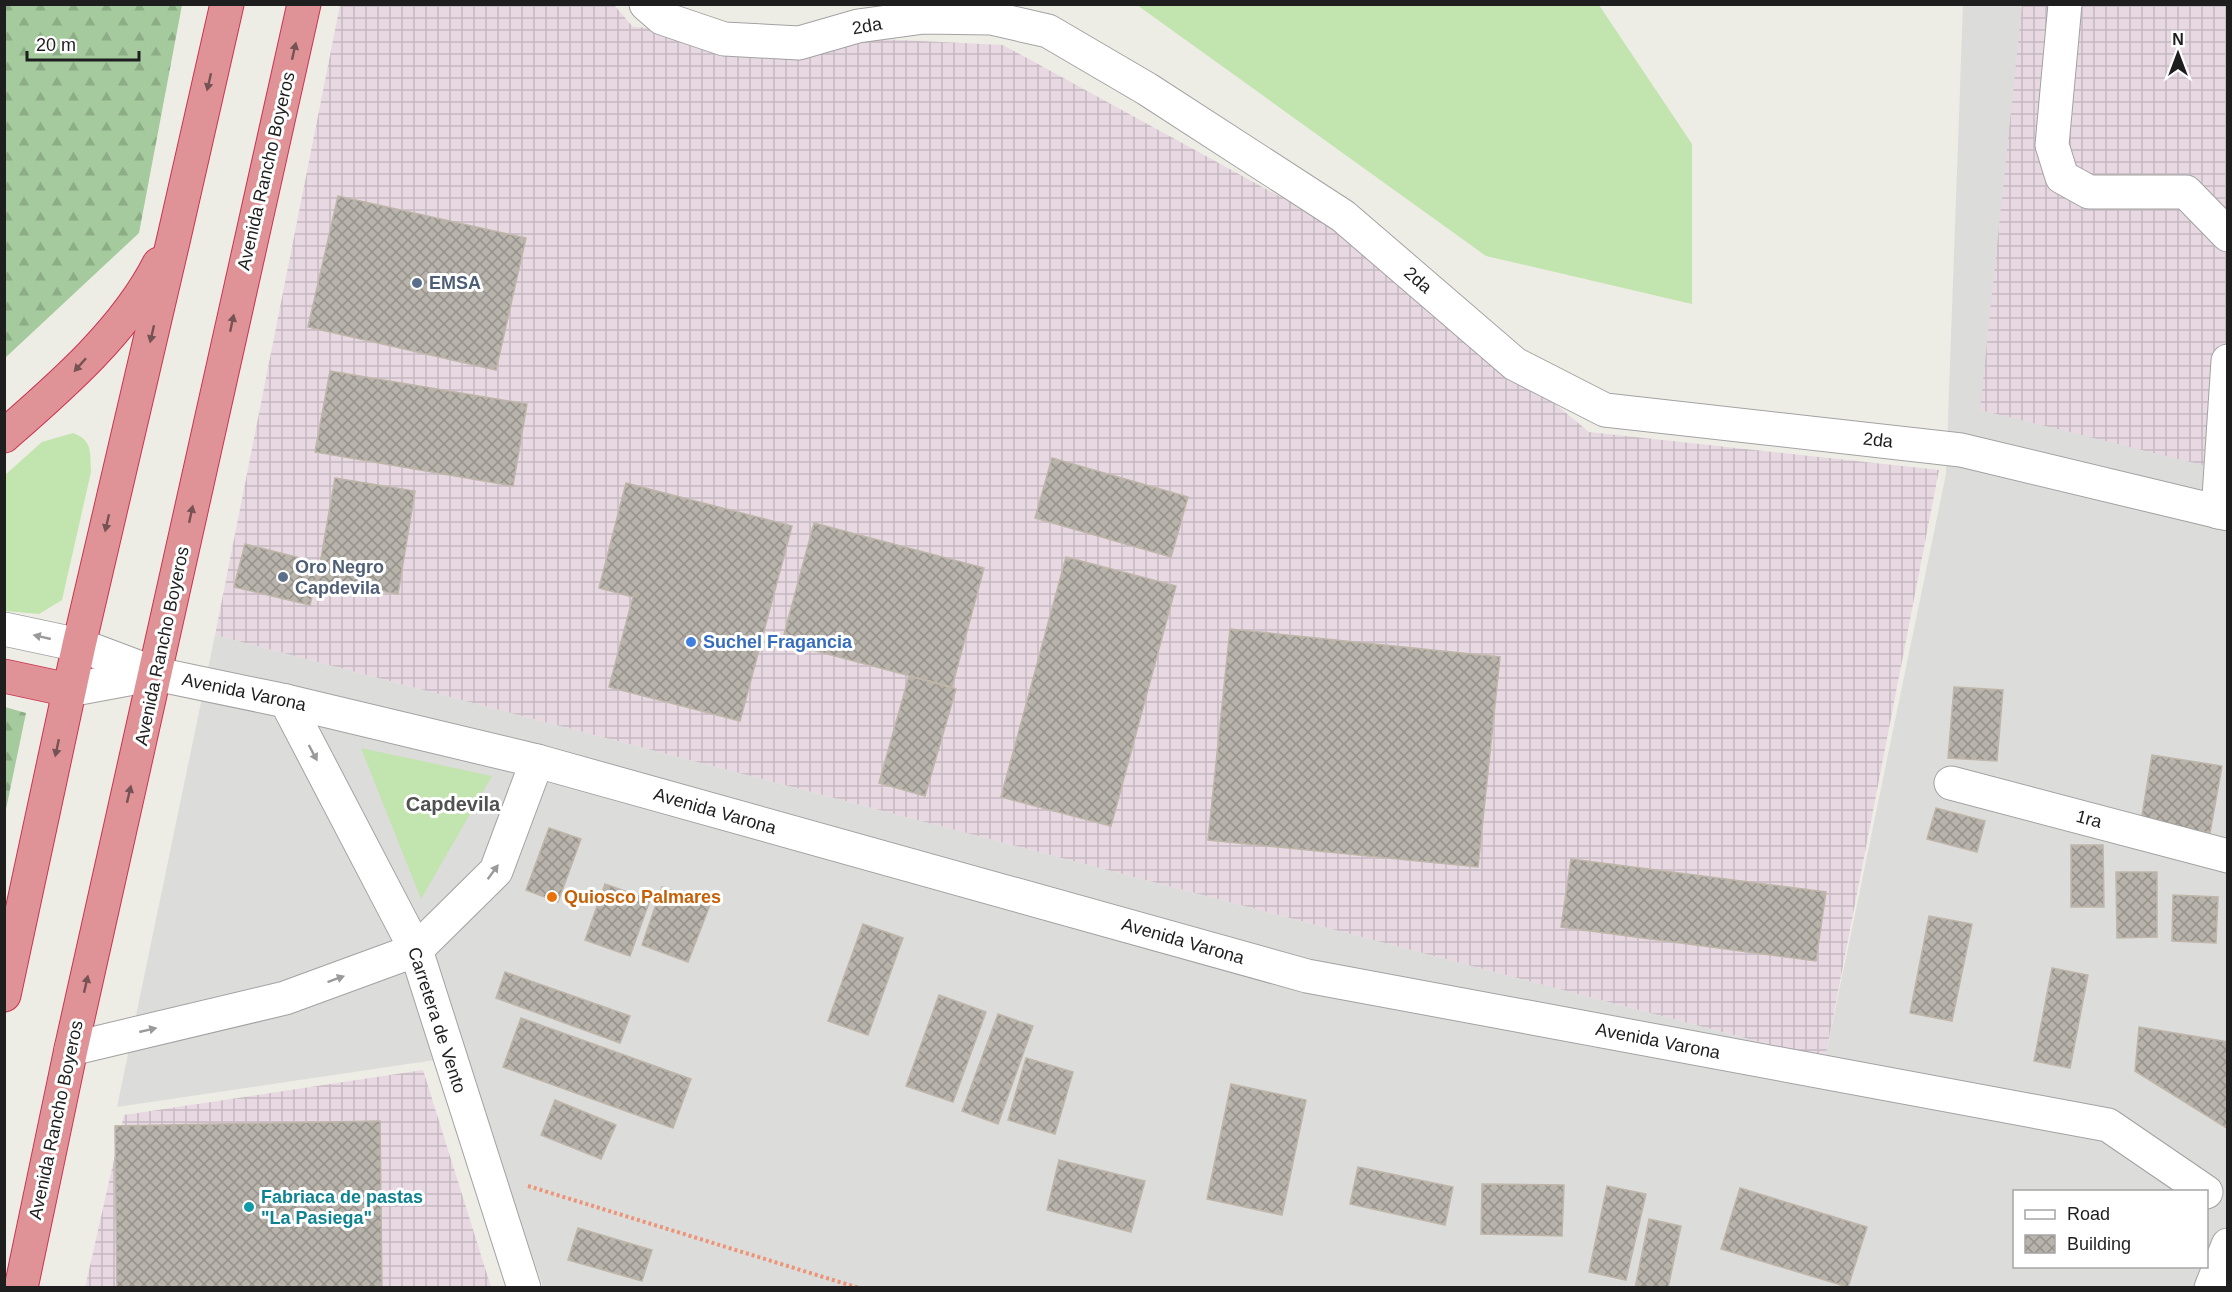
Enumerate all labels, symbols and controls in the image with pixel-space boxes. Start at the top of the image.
street label: 2da [850,13,884,38]
scale bar [27,24,140,62]
north arrow [2148,24,2208,84]
text: N [2172,31,2184,48]
text: 20 m [36,35,76,55]
one-way arrow [289,42,299,60]
street label: Avenida Rancho Boyeros [233,70,299,272]
one-way arrow [204,73,214,91]
street label: 2da [1400,263,1437,298]
place label: EMSA [429,273,481,293]
marker: EMSA [410,276,424,290]
one-way arrow [228,313,237,332]
one-way arrow [146,324,156,343]
one-way arrow [74,357,87,372]
street label: 2da [1862,428,1895,452]
one-way arrow [186,504,196,523]
one-way arrow [102,514,111,533]
street label: Avenida Rancho Boyeros [131,545,193,747]
place label: Oro Negro Capdevila [295,557,384,598]
marker: Oro Negro Capdevila [276,570,290,584]
one-way arrow [32,632,51,641]
place label: Suchel Fragancia [703,632,853,652]
marker: Suchel Fragancia [684,635,698,649]
street label: Avenida Varona [180,669,309,715]
one-way arrow [51,738,61,757]
one-way arrow [308,744,318,761]
one-way arrow [124,784,134,803]
street label: Avenida Varona [651,784,779,838]
district label: Capdevila [406,793,501,815]
street label: 1ra [2074,806,2105,832]
one-way arrow [487,864,499,880]
place label: Quiosco Palmares [564,887,721,907]
marker: Quiosco Palmares [545,890,559,904]
street label: Avenida Varona [1119,914,1247,968]
street label: Carretera de Vento [404,945,470,1095]
one-way arrow [327,974,345,984]
one-way arrow [81,975,91,993]
street label: Avenida Rancho Boyeros [25,1019,87,1221]
street label: Avenida Varona [1594,1019,1723,1063]
one-way arrow [139,1025,158,1035]
place label: Fabriaca de pastas "La Pasiega" [261,1187,423,1228]
legend [2013,1190,2208,1268]
marker: Fabriaca de pastas "La Pasiega" [242,1200,256,1214]
text: Road [2067,1204,2110,1224]
text: Building [2067,1234,2131,1254]

